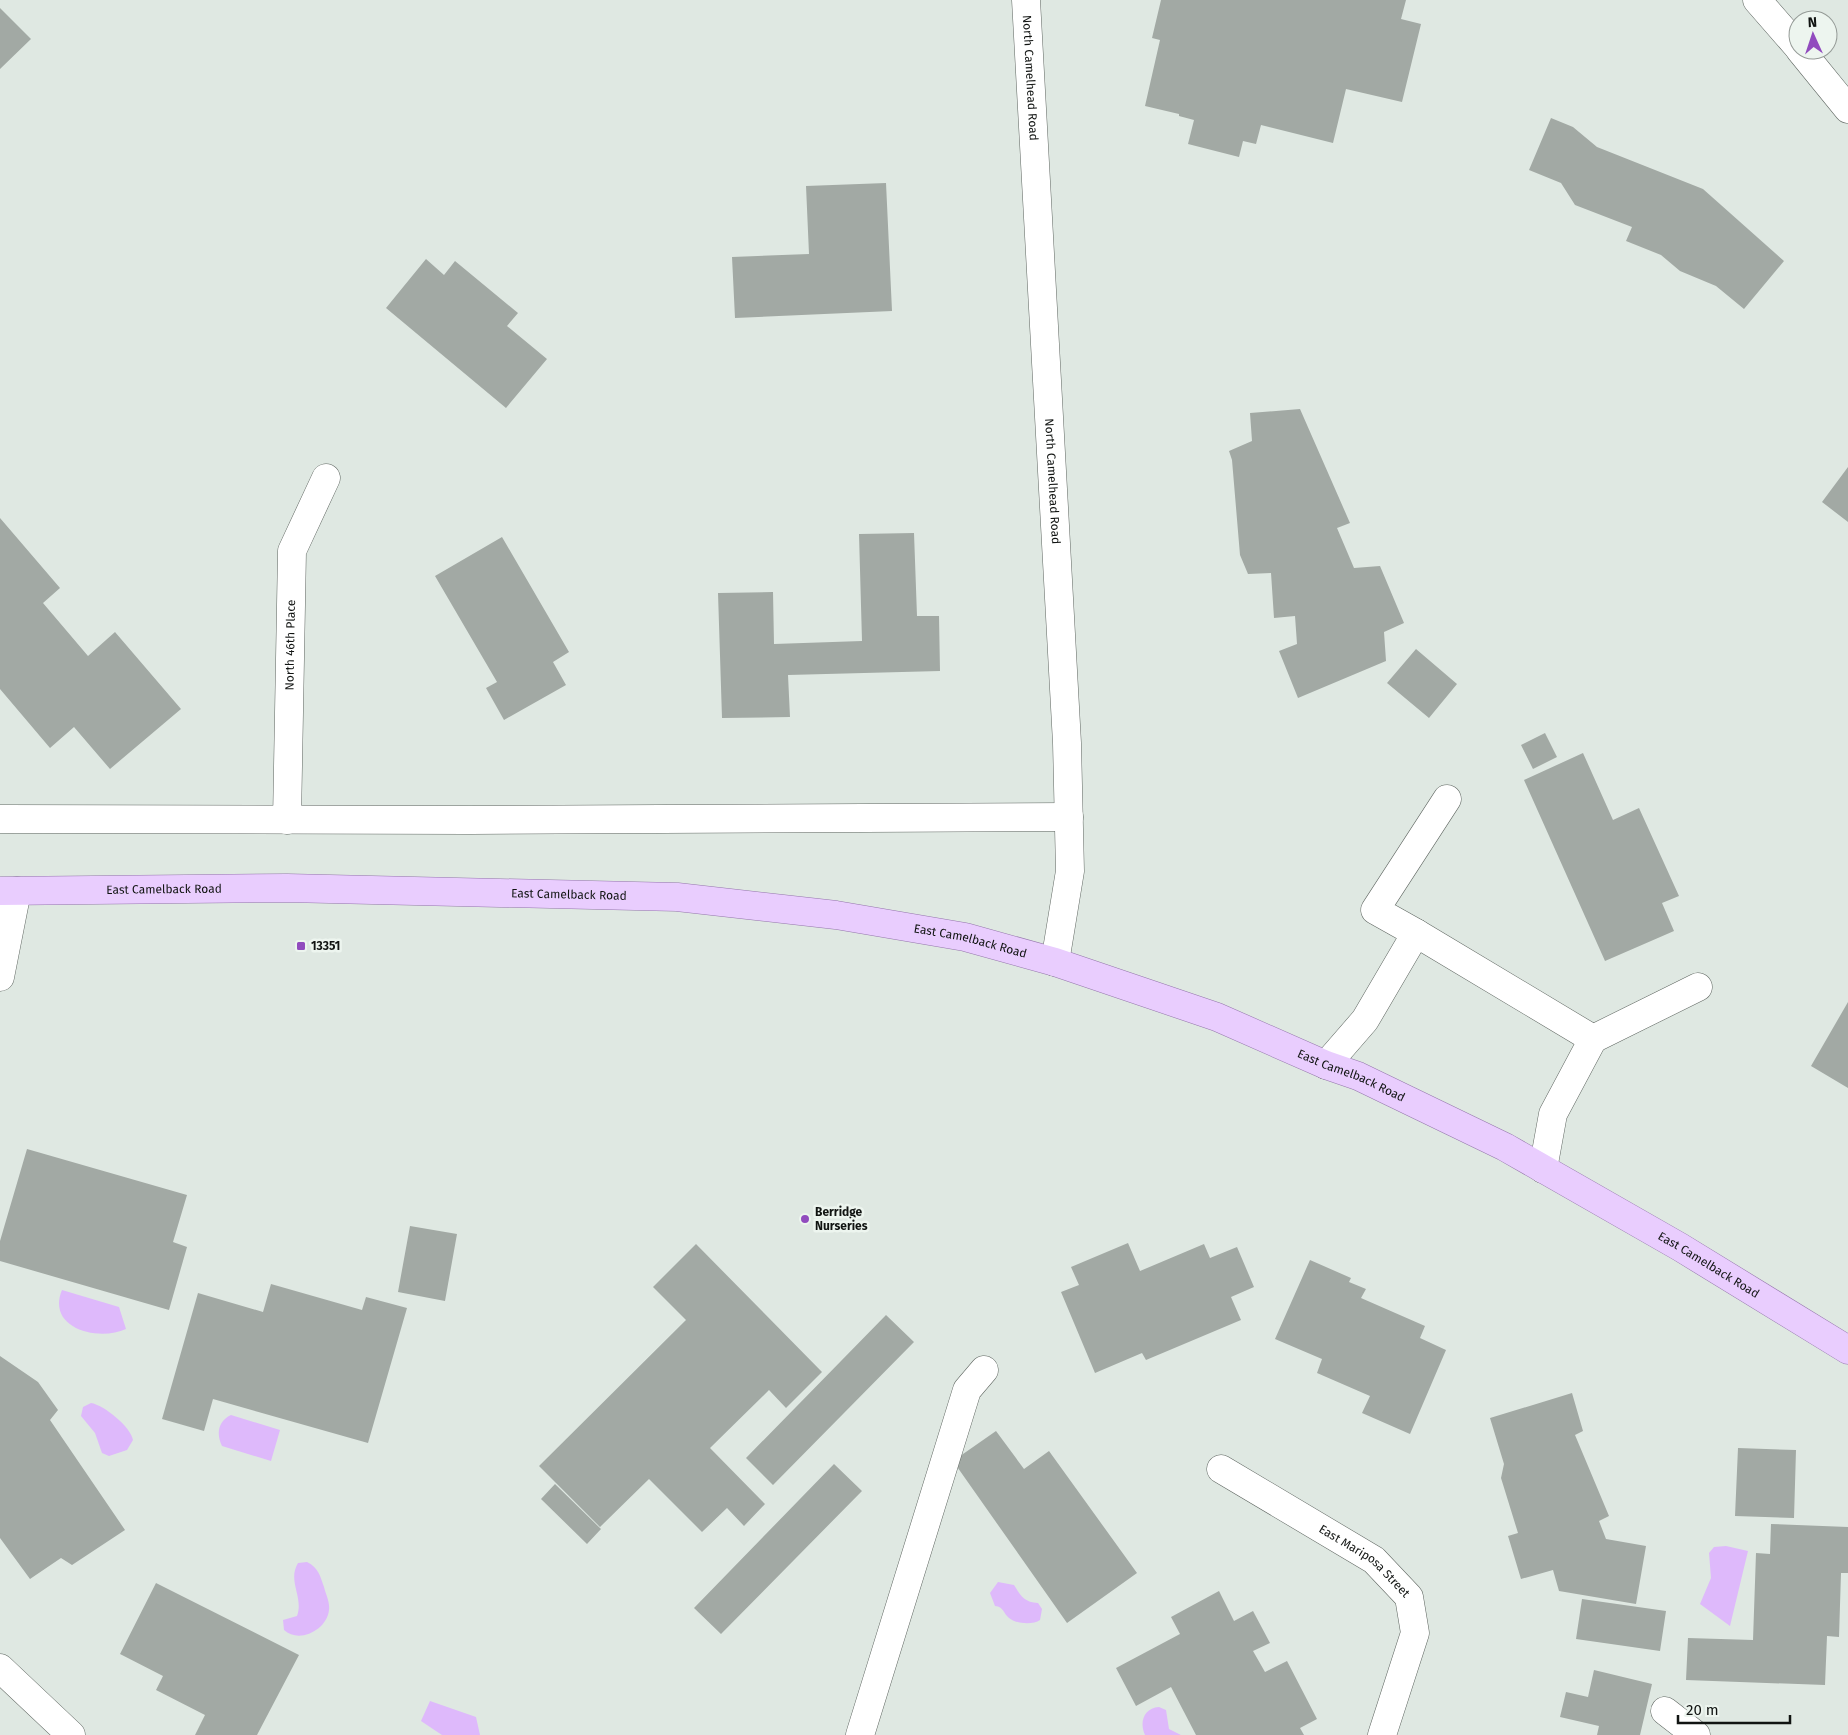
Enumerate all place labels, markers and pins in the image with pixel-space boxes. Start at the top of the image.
place label: 13351 [311,939,340,953]
marker: 13351 [295,940,307,952]
place label: Berridge Nurseries [815,1205,868,1233]
marker: Berridge Nurseries [799,1213,811,1225]

